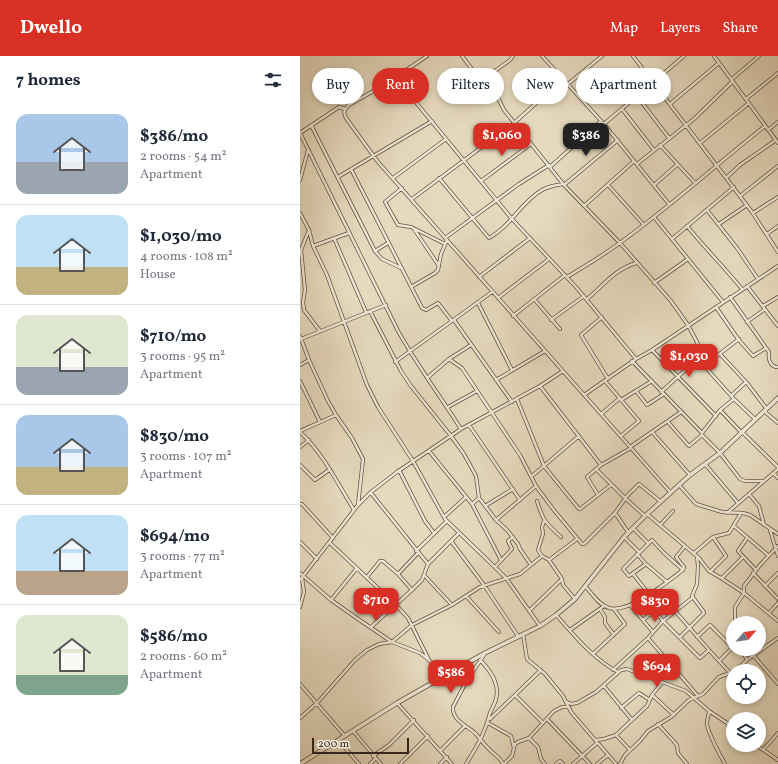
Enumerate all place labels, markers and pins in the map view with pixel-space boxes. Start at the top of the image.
pin: $1,060 [469,123,535,157]
pin: $386 [562,123,610,157]
pin: $1,030 [656,344,722,378]
pin: $710 [352,588,400,622]
pin: $830 [631,589,679,623]
pin: $694 [633,654,681,688]
pin: $586 [427,660,475,694]

